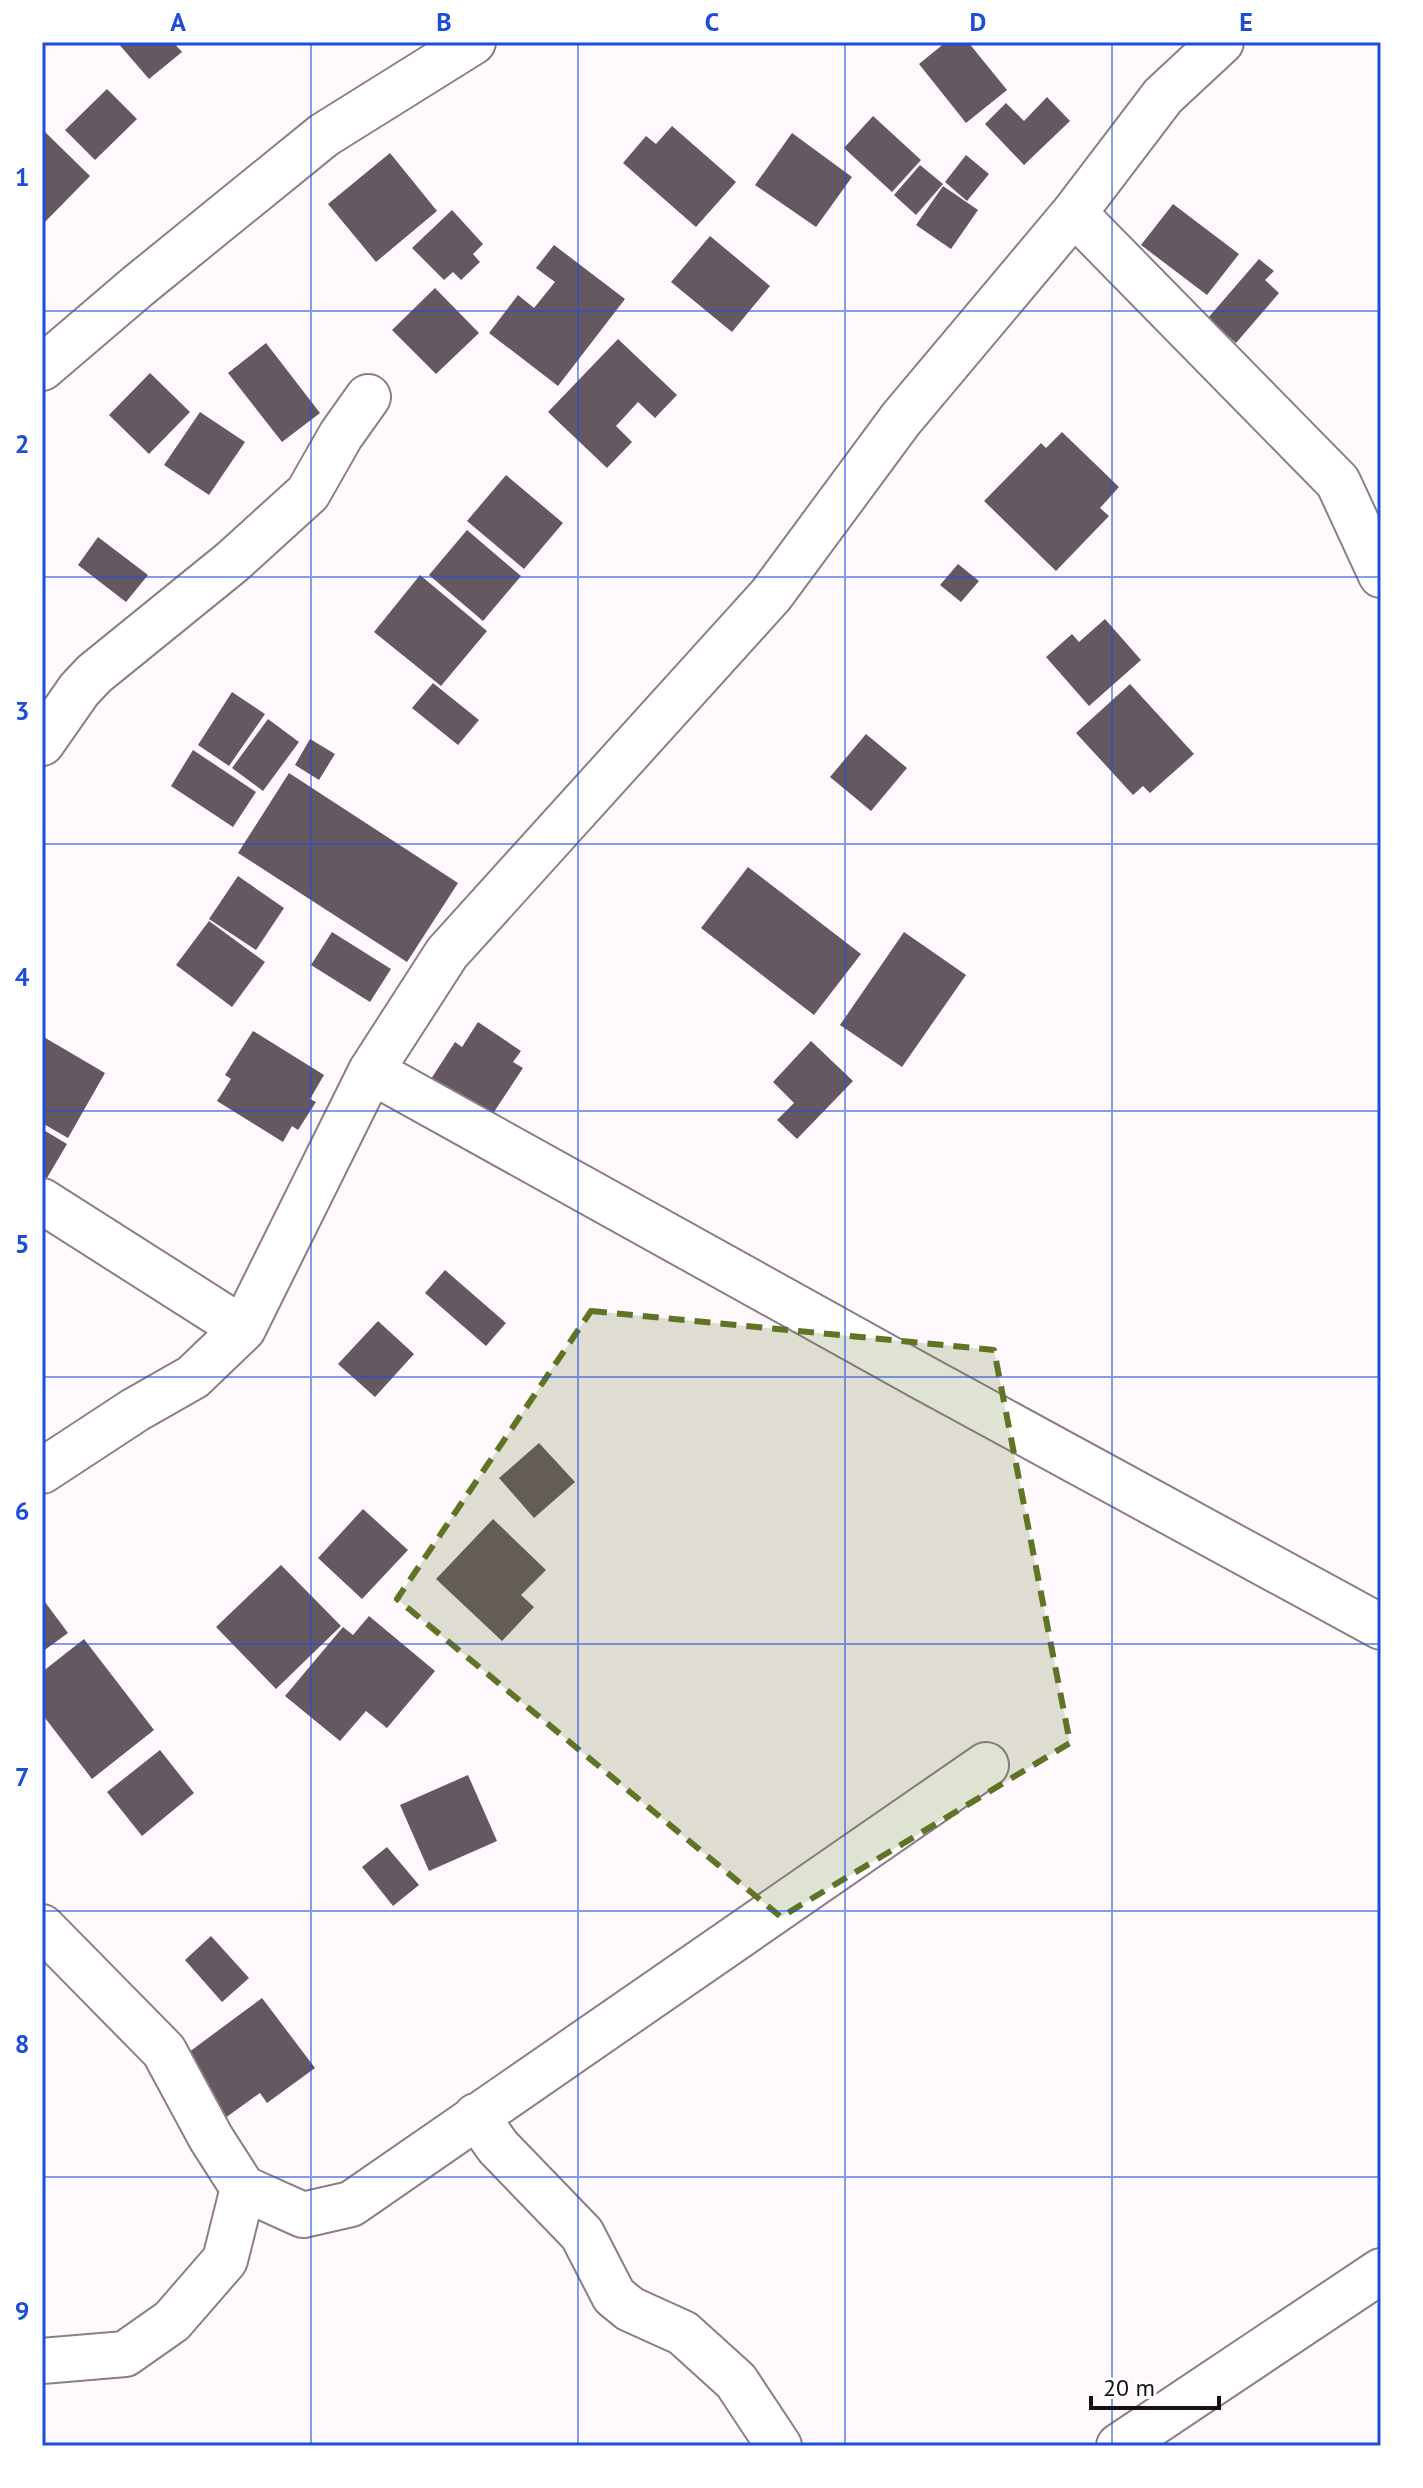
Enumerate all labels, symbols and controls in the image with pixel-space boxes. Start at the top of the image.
text: A [170,5,186,38]
text: B [436,5,452,38]
text: C [705,5,719,38]
text: D [970,5,986,38]
text: E [1239,5,1253,38]
text: 1 [15,160,29,193]
text: 2 [15,427,29,460]
text: 3 [15,694,29,727]
text: 4 [15,960,30,993]
text: 5 [15,1227,29,1260]
text: 6 [15,1494,29,1527]
text: 7 [15,1760,29,1793]
text: 8 [15,2027,29,2060]
text: 9 [15,2294,29,2327]
scale bar [1091,2360,1219,2410]
text: 20 m [1103,2372,1155,2403]

